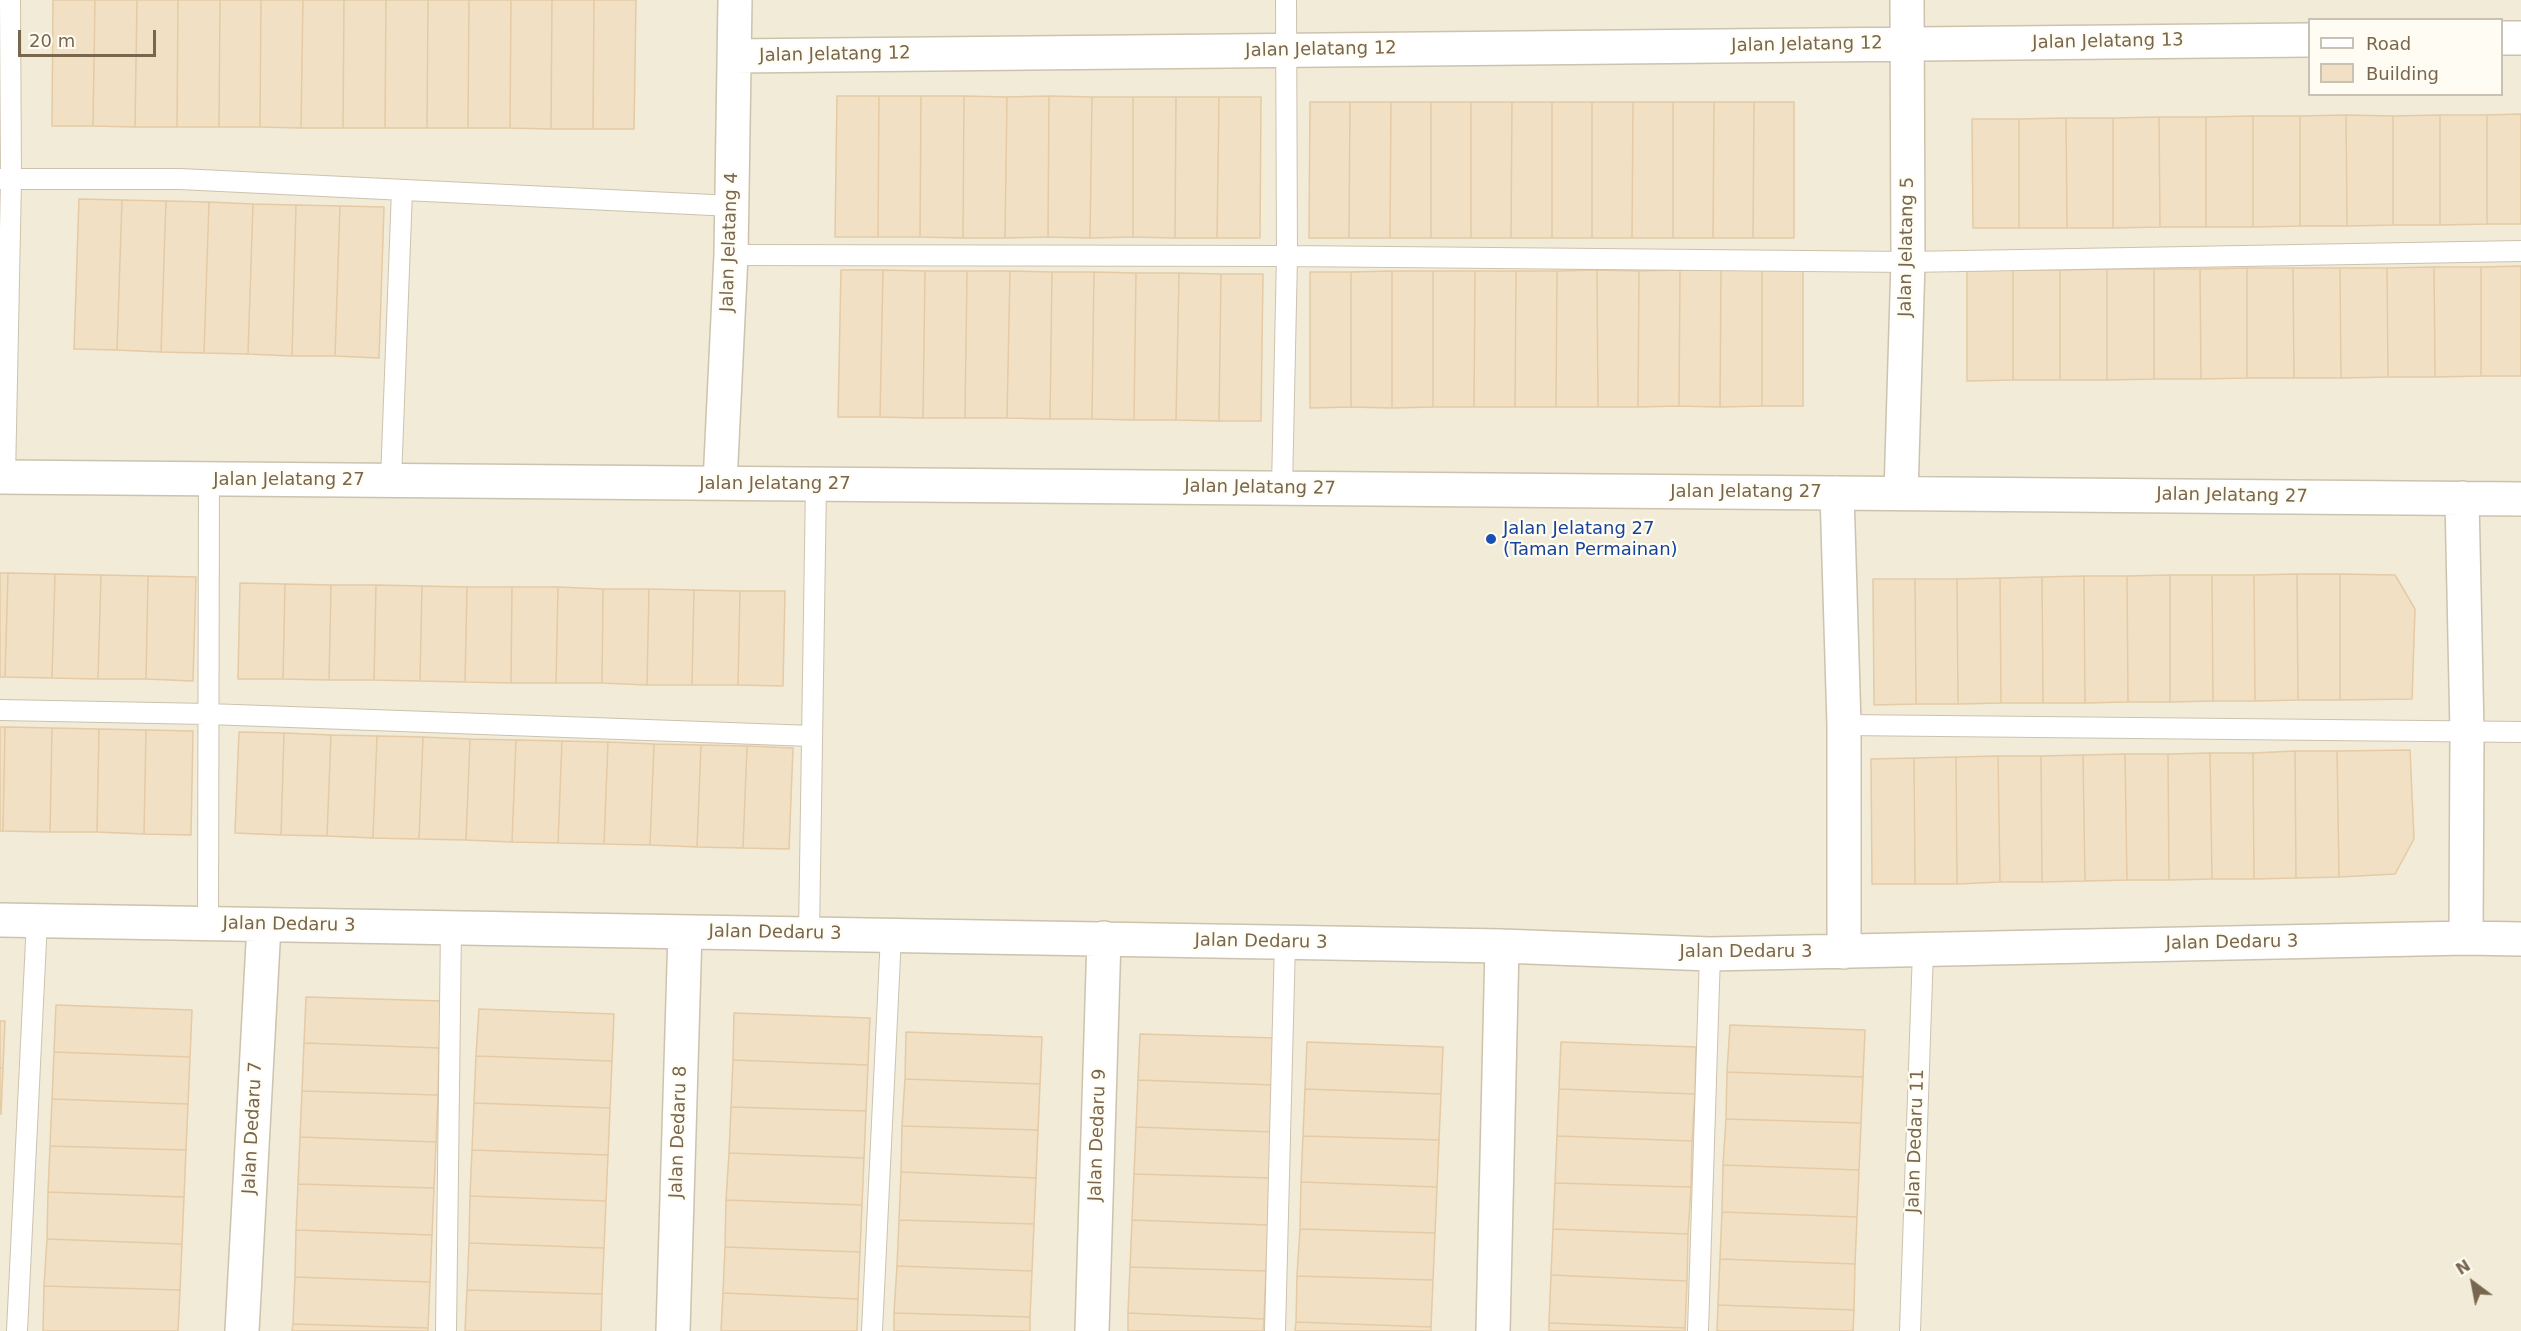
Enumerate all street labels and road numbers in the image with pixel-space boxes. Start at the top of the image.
street label: Jalan Jelatang 13 [2032,30,2184,54]
street label: Jalan Jelatang 12 [1731,33,1883,57]
street label: Jalan Jelatang 12 [1245,38,1397,62]
street label: Jalan Jelatang 12 [759,43,911,67]
street label: Jalan Jelatang 4 [717,172,743,312]
street label: Jalan Jelatang 5 [1895,177,1919,317]
street label: Jalan Jelatang 27 [213,469,365,491]
street label: Jalan Jelatang 27 [699,473,851,495]
street label: Jalan Jelatang 27 [1184,476,1336,500]
street label: Jalan Jelatang 27 [1670,481,1822,503]
street label: Jalan Jelatang 27 [2156,484,2308,508]
street label: Jalan Dedaru 3 [222,913,356,937]
street label: Jalan Dedaru 3 [708,921,842,945]
street label: Jalan Dedaru 3 [1194,930,1328,954]
street label: Jalan Dedaru 3 [2165,931,2299,955]
street label: Jalan Dedaru 3 [1680,941,1812,963]
street label: Jalan Dedaru 7 [239,1061,267,1195]
street label: Jalan Dedaru 8 [666,1065,692,1199]
street label: Jalan Dedaru 9 [1085,1068,1111,1202]
street label: Jalan Dedaru 11 [1903,1069,1929,1213]

